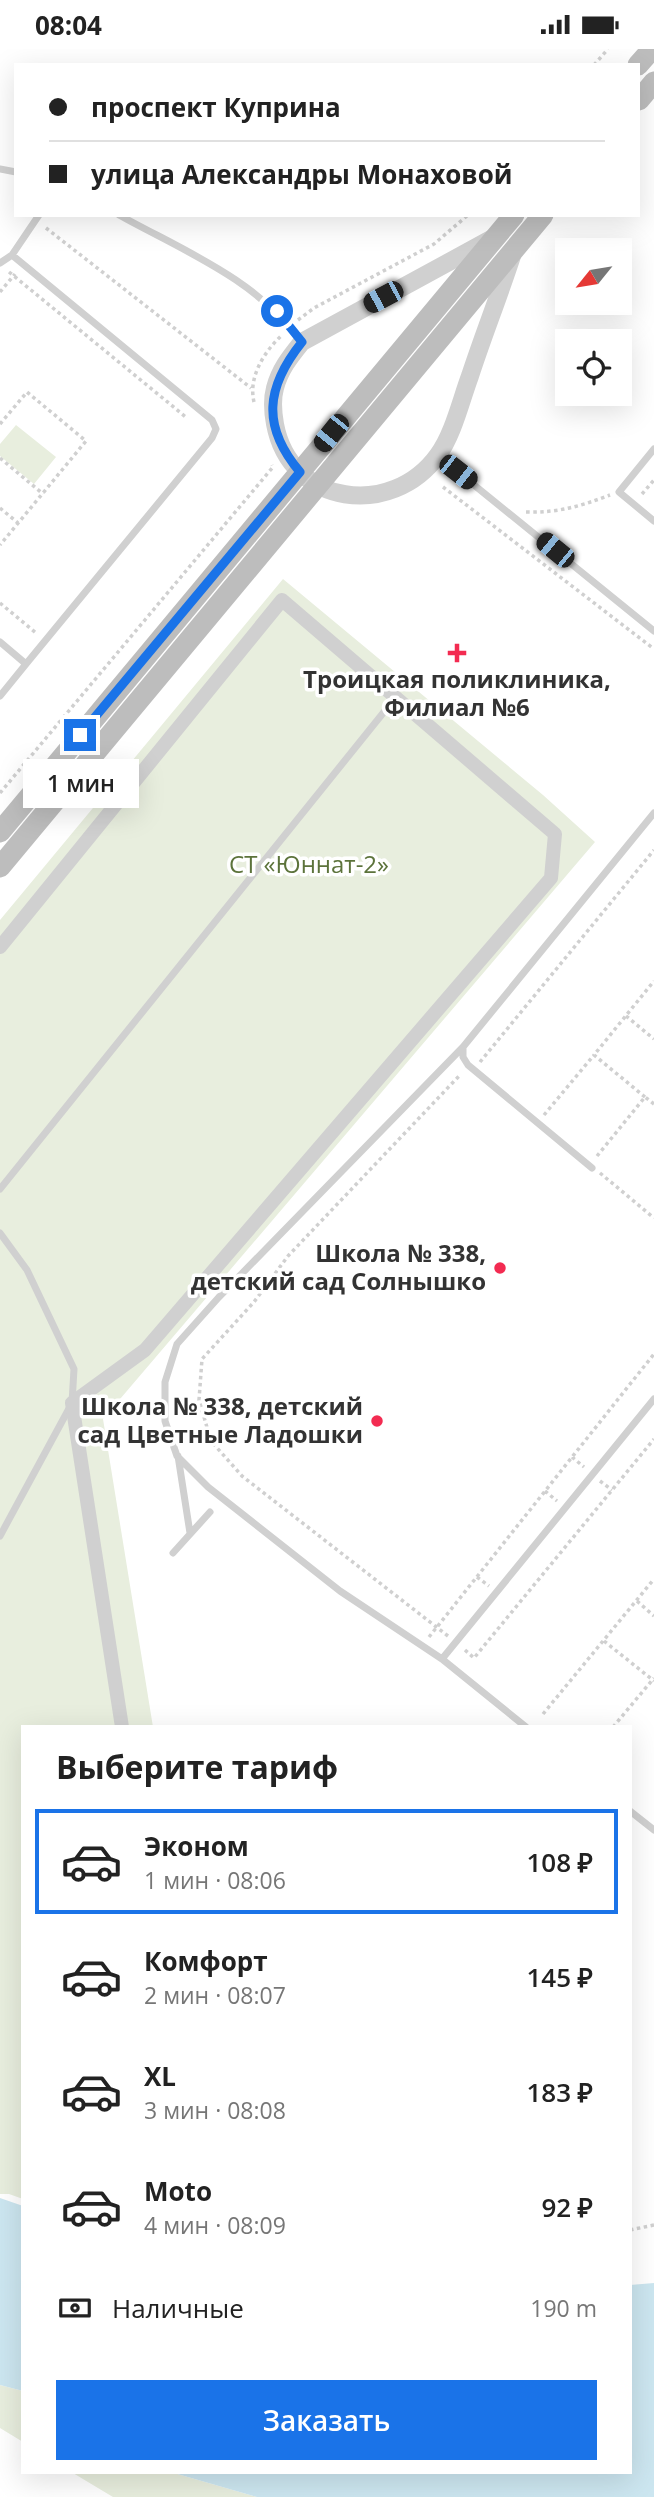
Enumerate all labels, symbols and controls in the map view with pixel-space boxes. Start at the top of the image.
text: 08:04 [35,7,102,43]
text: проспект Куприна [91,89,341,125]
text: улица Александры Монаховой [91,156,513,192]
north arrow [555,238,632,315]
map controls [555,238,632,406]
car [360,278,407,316]
route start [261,295,293,327]
button: locate [555,329,632,406]
car [310,410,353,456]
car [435,451,482,493]
car [533,529,578,571]
marker: Троицкая поликлиника, Филиал №6 [447,643,467,663]
place label: Троицкая поликлиника, Филиал №6 [303,662,611,723]
route end [64,719,96,751]
callout: 1 мин [22,759,138,809]
text: 1 мин [47,767,115,799]
park label: СТ «Юннат-2» [229,847,389,880]
place label: Школа № 338, детский сад Солнышко [191,1236,486,1297]
marker: Школа № 338, детский сад Солнышко [492,1260,508,1276]
place label: Школа № 338, детский сад Цветные Ладошки [77,1389,363,1450]
marker: Школа № 338, детский сад Цветные Ладошки [369,1413,385,1429]
text: Выберите тариф [56,1745,338,1788]
text: Эконом [144,1828,249,1864]
icon: car [60,1830,123,1893]
text: 108 ₽ [527,1844,593,1880]
text: 1 мин · 08:06 [144,1864,286,1896]
text: Комфорт [144,1943,268,1979]
icon: car [60,1945,123,2008]
text: 145 ₽ [527,1959,593,1995]
text: 2 мин · 08:07 [144,1979,286,2011]
text: XL [144,2058,176,2094]
icon: car [60,2060,123,2123]
text: 183 ₽ [527,2074,593,2110]
text: 3 мин · 08:08 [144,2094,286,2126]
text: Moto [144,2173,212,2209]
icon: car [60,2175,123,2238]
text: 92 ₽ [541,2189,593,2225]
text: 4 мин · 08:09 [144,2209,286,2241]
icon: cash [56,2289,94,2327]
text: Наличные [112,2290,244,2326]
text: 190 m [530,2292,597,2324]
button: Заказать [56,2380,597,2460]

